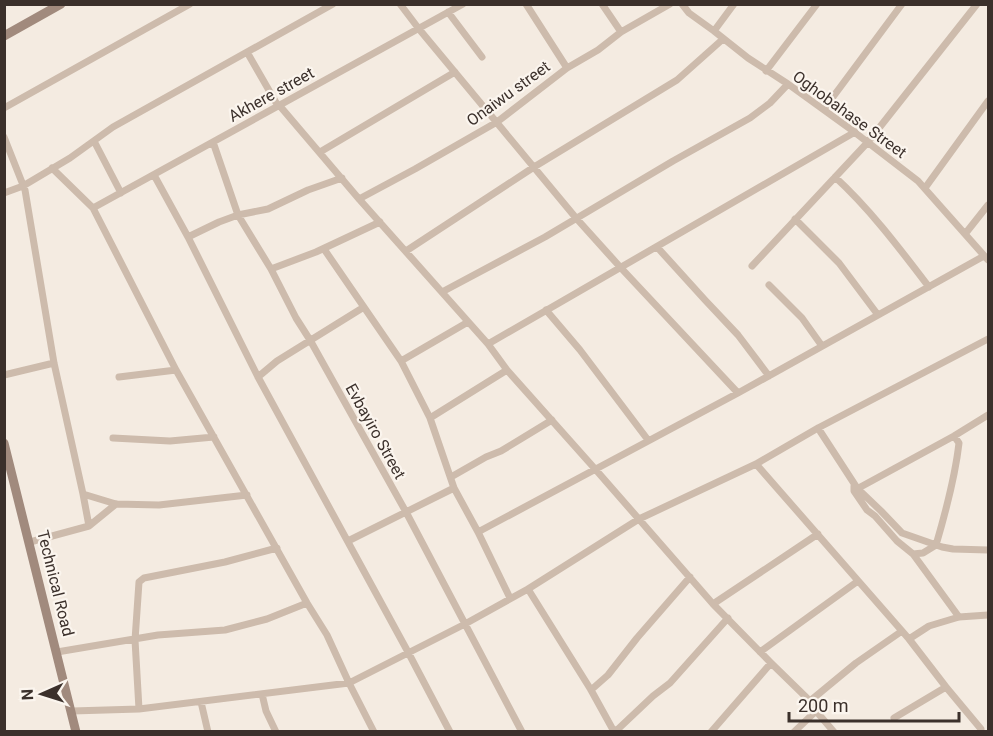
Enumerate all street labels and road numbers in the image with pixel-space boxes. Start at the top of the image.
street label: Onaiwu street [463,57,554,130]
street label: Akhere street [225,63,317,126]
street label: Oghobahase Street [789,67,910,162]
street label: Evbayiro Street [341,380,410,482]
street label: Technical Road [33,528,78,638]

